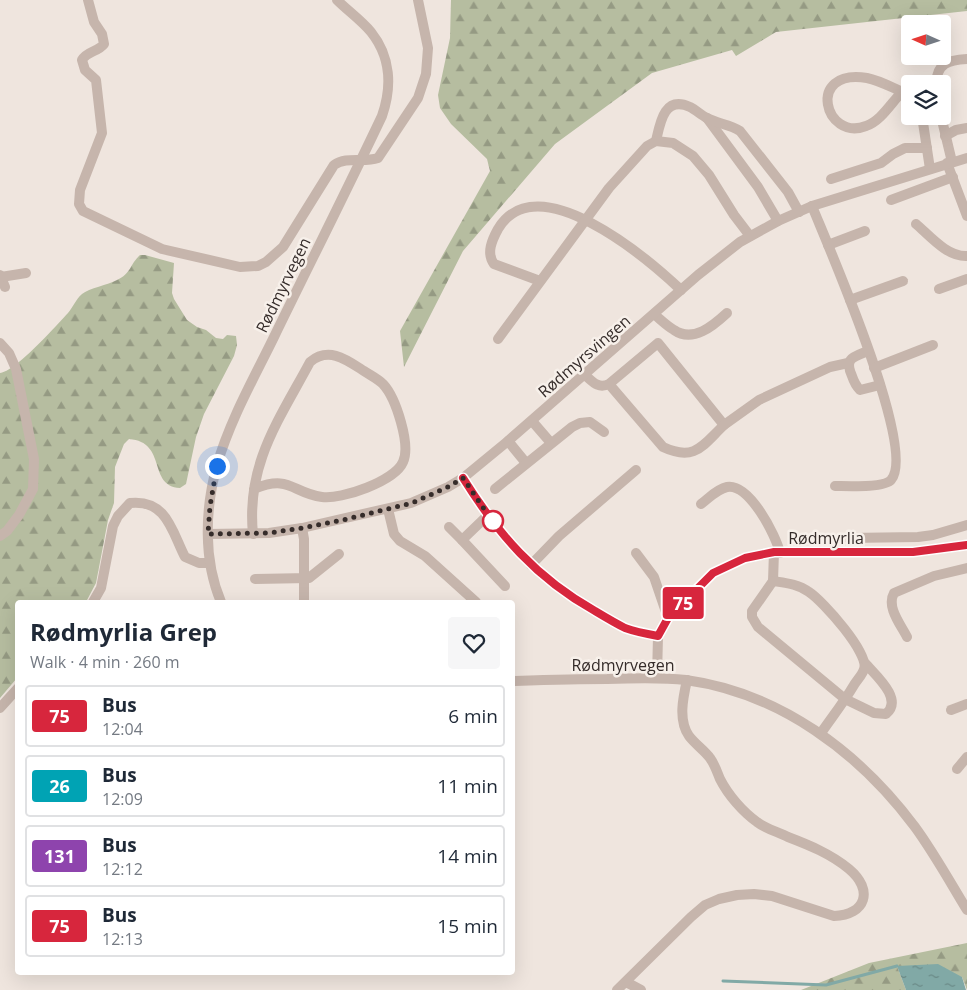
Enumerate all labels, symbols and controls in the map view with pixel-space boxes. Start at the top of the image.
north arrow [901,15,951,65]
map controls [901,15,951,125]
button: layers [901,75,951,125]
street label: Rødmyrvegen [251,234,315,336]
street label: Rødmyrsvingen [533,310,635,402]
your location [205,454,230,479]
unlabelled marker [482,510,504,532]
street label: Rødmyrlia [788,527,864,549]
line badge: 75 [660,587,706,619]
text: 75 [673,591,693,615]
text: Rødmyrlia Grep [30,615,217,648]
button: heart [448,617,500,669]
text: Walk · 4 min · 260 m [30,651,180,673]
street label: Rødmyrvegen [571,654,675,676]
text: Bus [102,692,137,718]
text: 6 min [448,703,498,729]
text: 75 [49,704,70,728]
text: 12:04 [102,718,143,740]
text: Bus [102,762,137,788]
text: 11 min [437,773,498,799]
text: 26 [49,774,70,798]
text: 12:09 [102,788,143,810]
text: Bus [102,832,137,858]
text: 14 min [437,843,498,869]
text: 131 [44,844,75,868]
text: 12:12 [102,858,143,880]
text: Bus [102,902,137,928]
text: 15 min [437,913,498,939]
text: 75 [49,914,70,938]
text: 12:13 [102,928,143,950]

